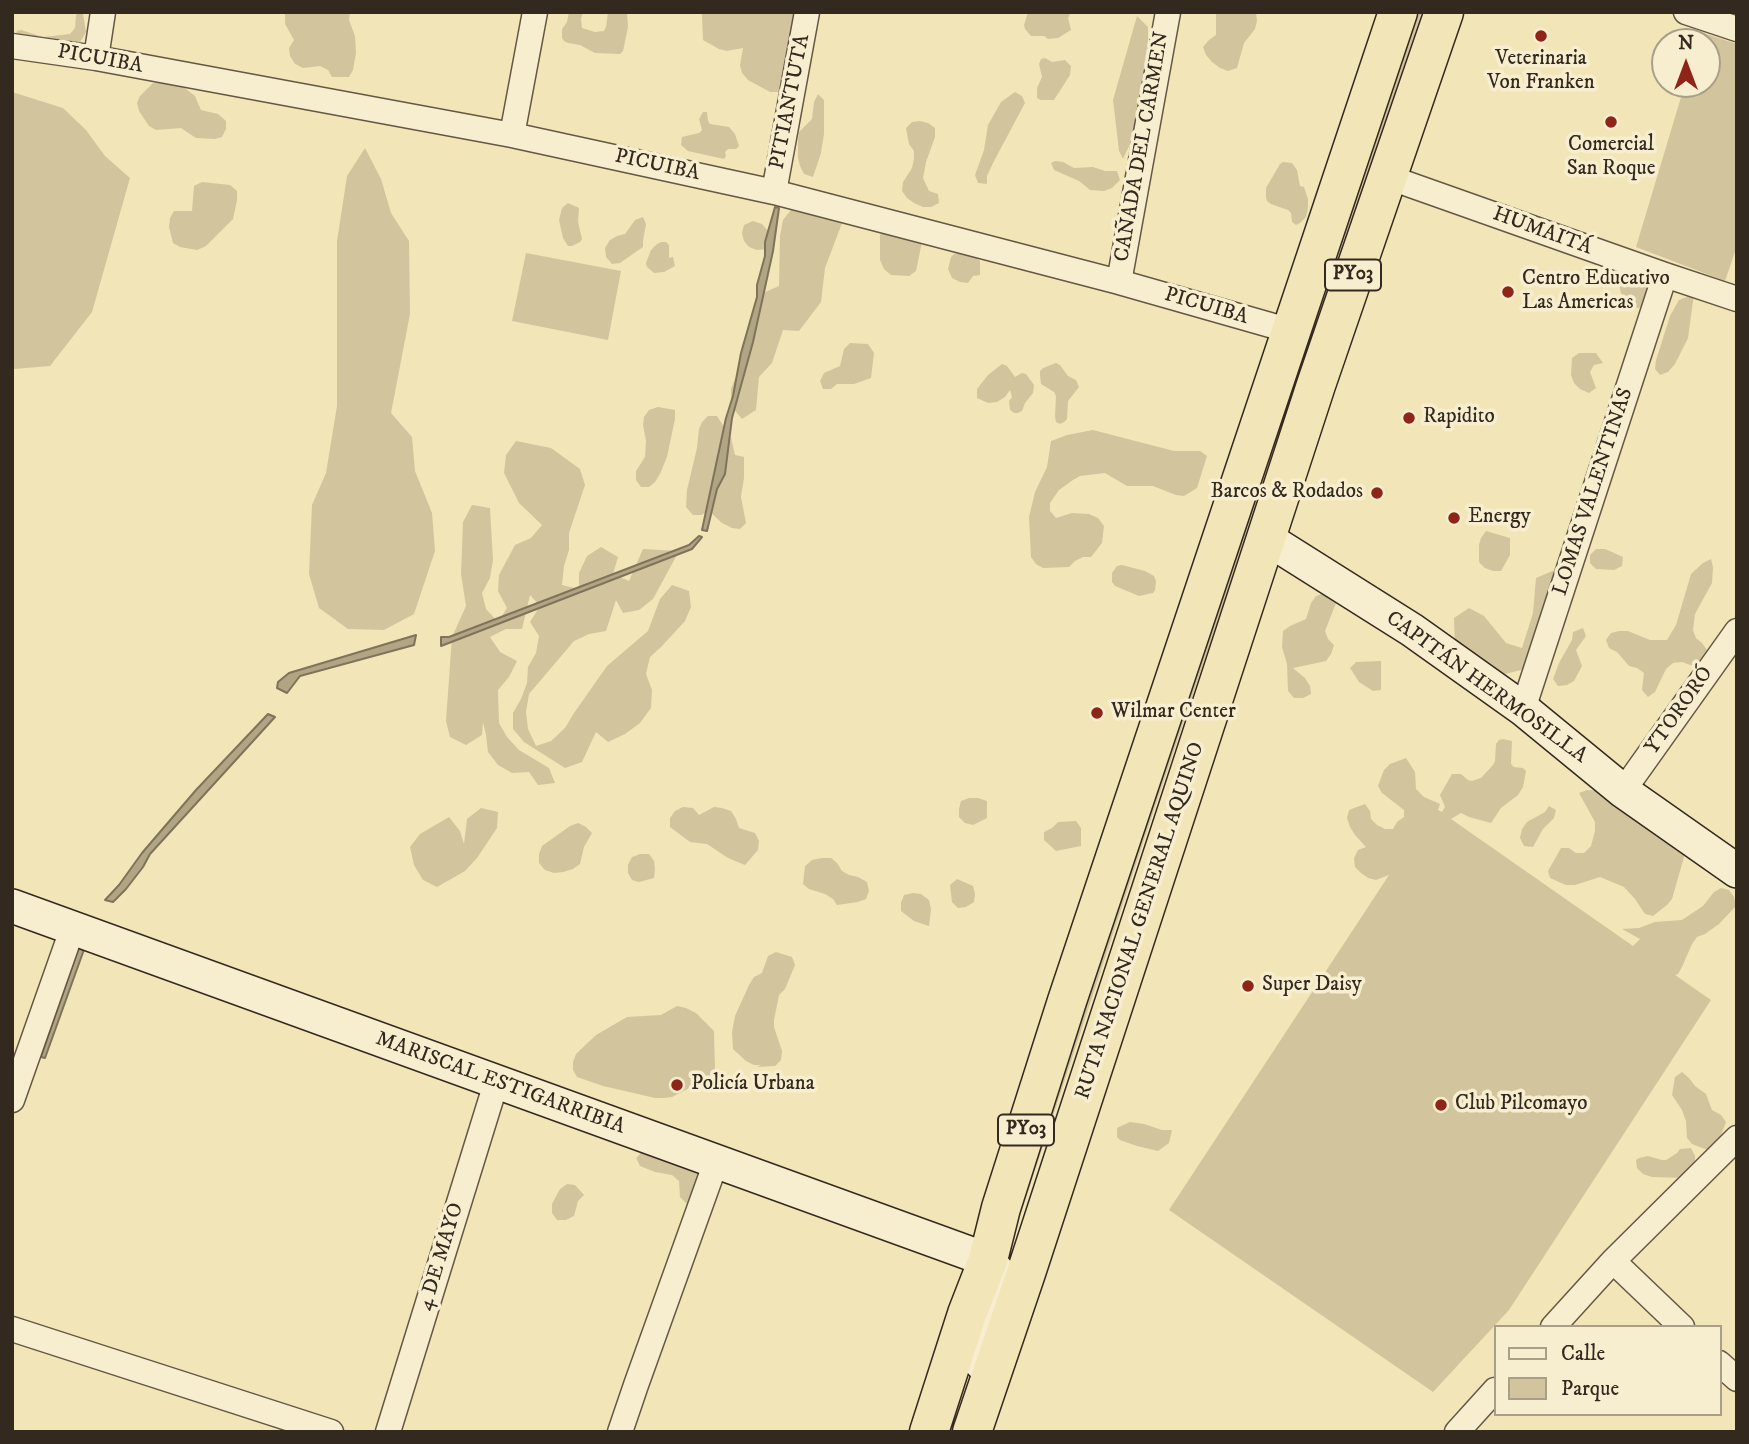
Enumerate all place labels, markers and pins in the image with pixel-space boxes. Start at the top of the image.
marker: Veterinaria Von Franken [1533,28,1549,44]
place label: Veterinaria Von Franken [1487,47,1595,97]
marker: Comercial San Roque [1603,114,1619,130]
place label: Comercial San Roque [1567,133,1655,183]
place label: Centro Educativo Las Americas [1522,267,1670,317]
marker: Centro Educativo Las Americas [1500,284,1516,300]
place label: Rapidito [1423,405,1495,431]
marker: Rapidito [1401,410,1417,426]
place label: Barcos & Rodados [1210,480,1363,506]
marker: Barcos & Rodados [1369,485,1385,501]
place label: Energy [1468,505,1531,531]
marker: Energy [1446,510,1462,526]
place label: Wilmar Center [1111,700,1236,726]
marker: Wilmar Center [1089,705,1105,721]
place label: Super Daisy [1262,973,1362,999]
marker: Super Daisy [1240,978,1256,994]
place label: Policía Urbana [691,1072,815,1098]
marker: Policía Urbana [669,1077,685,1093]
place label: Club Pilcomayo [1455,1092,1587,1118]
marker: Club Pilcomayo [1433,1097,1449,1113]

